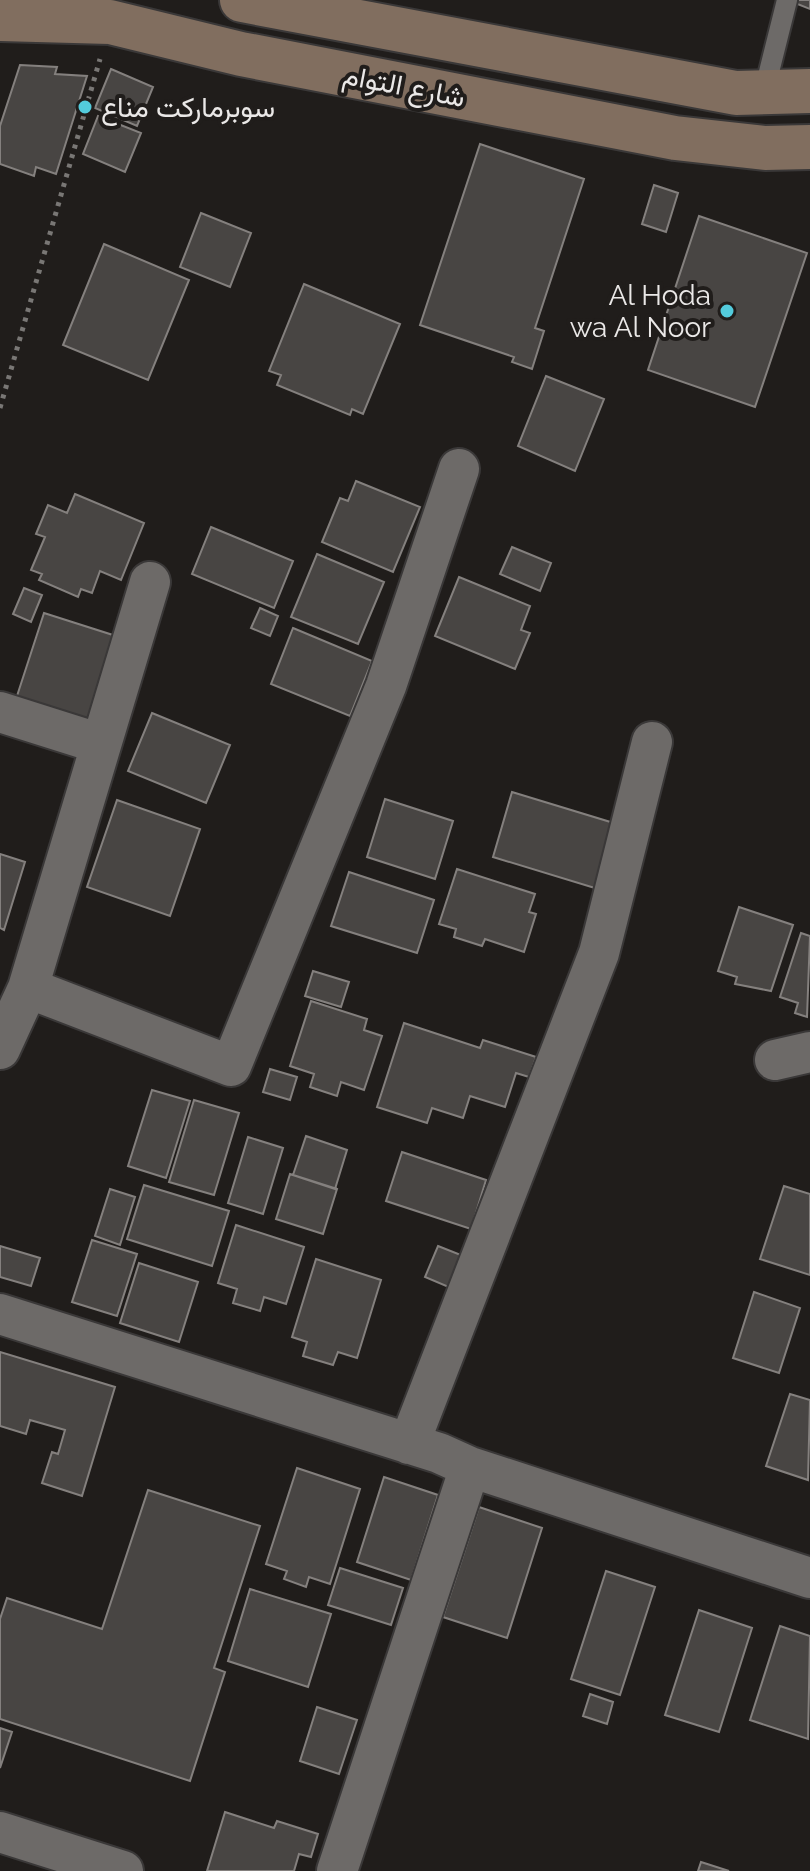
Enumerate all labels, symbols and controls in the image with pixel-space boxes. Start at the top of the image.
street label: شارع التوام [340,58,468,116]
place label: سوبرماركت مناع [101,91,275,126]
marker: سوبرماركت مناع [76,98,94,116]
place label: Al Hoda wa Al Noor [570,279,711,344]
marker: Al Hoda wa Al Noor [718,302,736,320]

